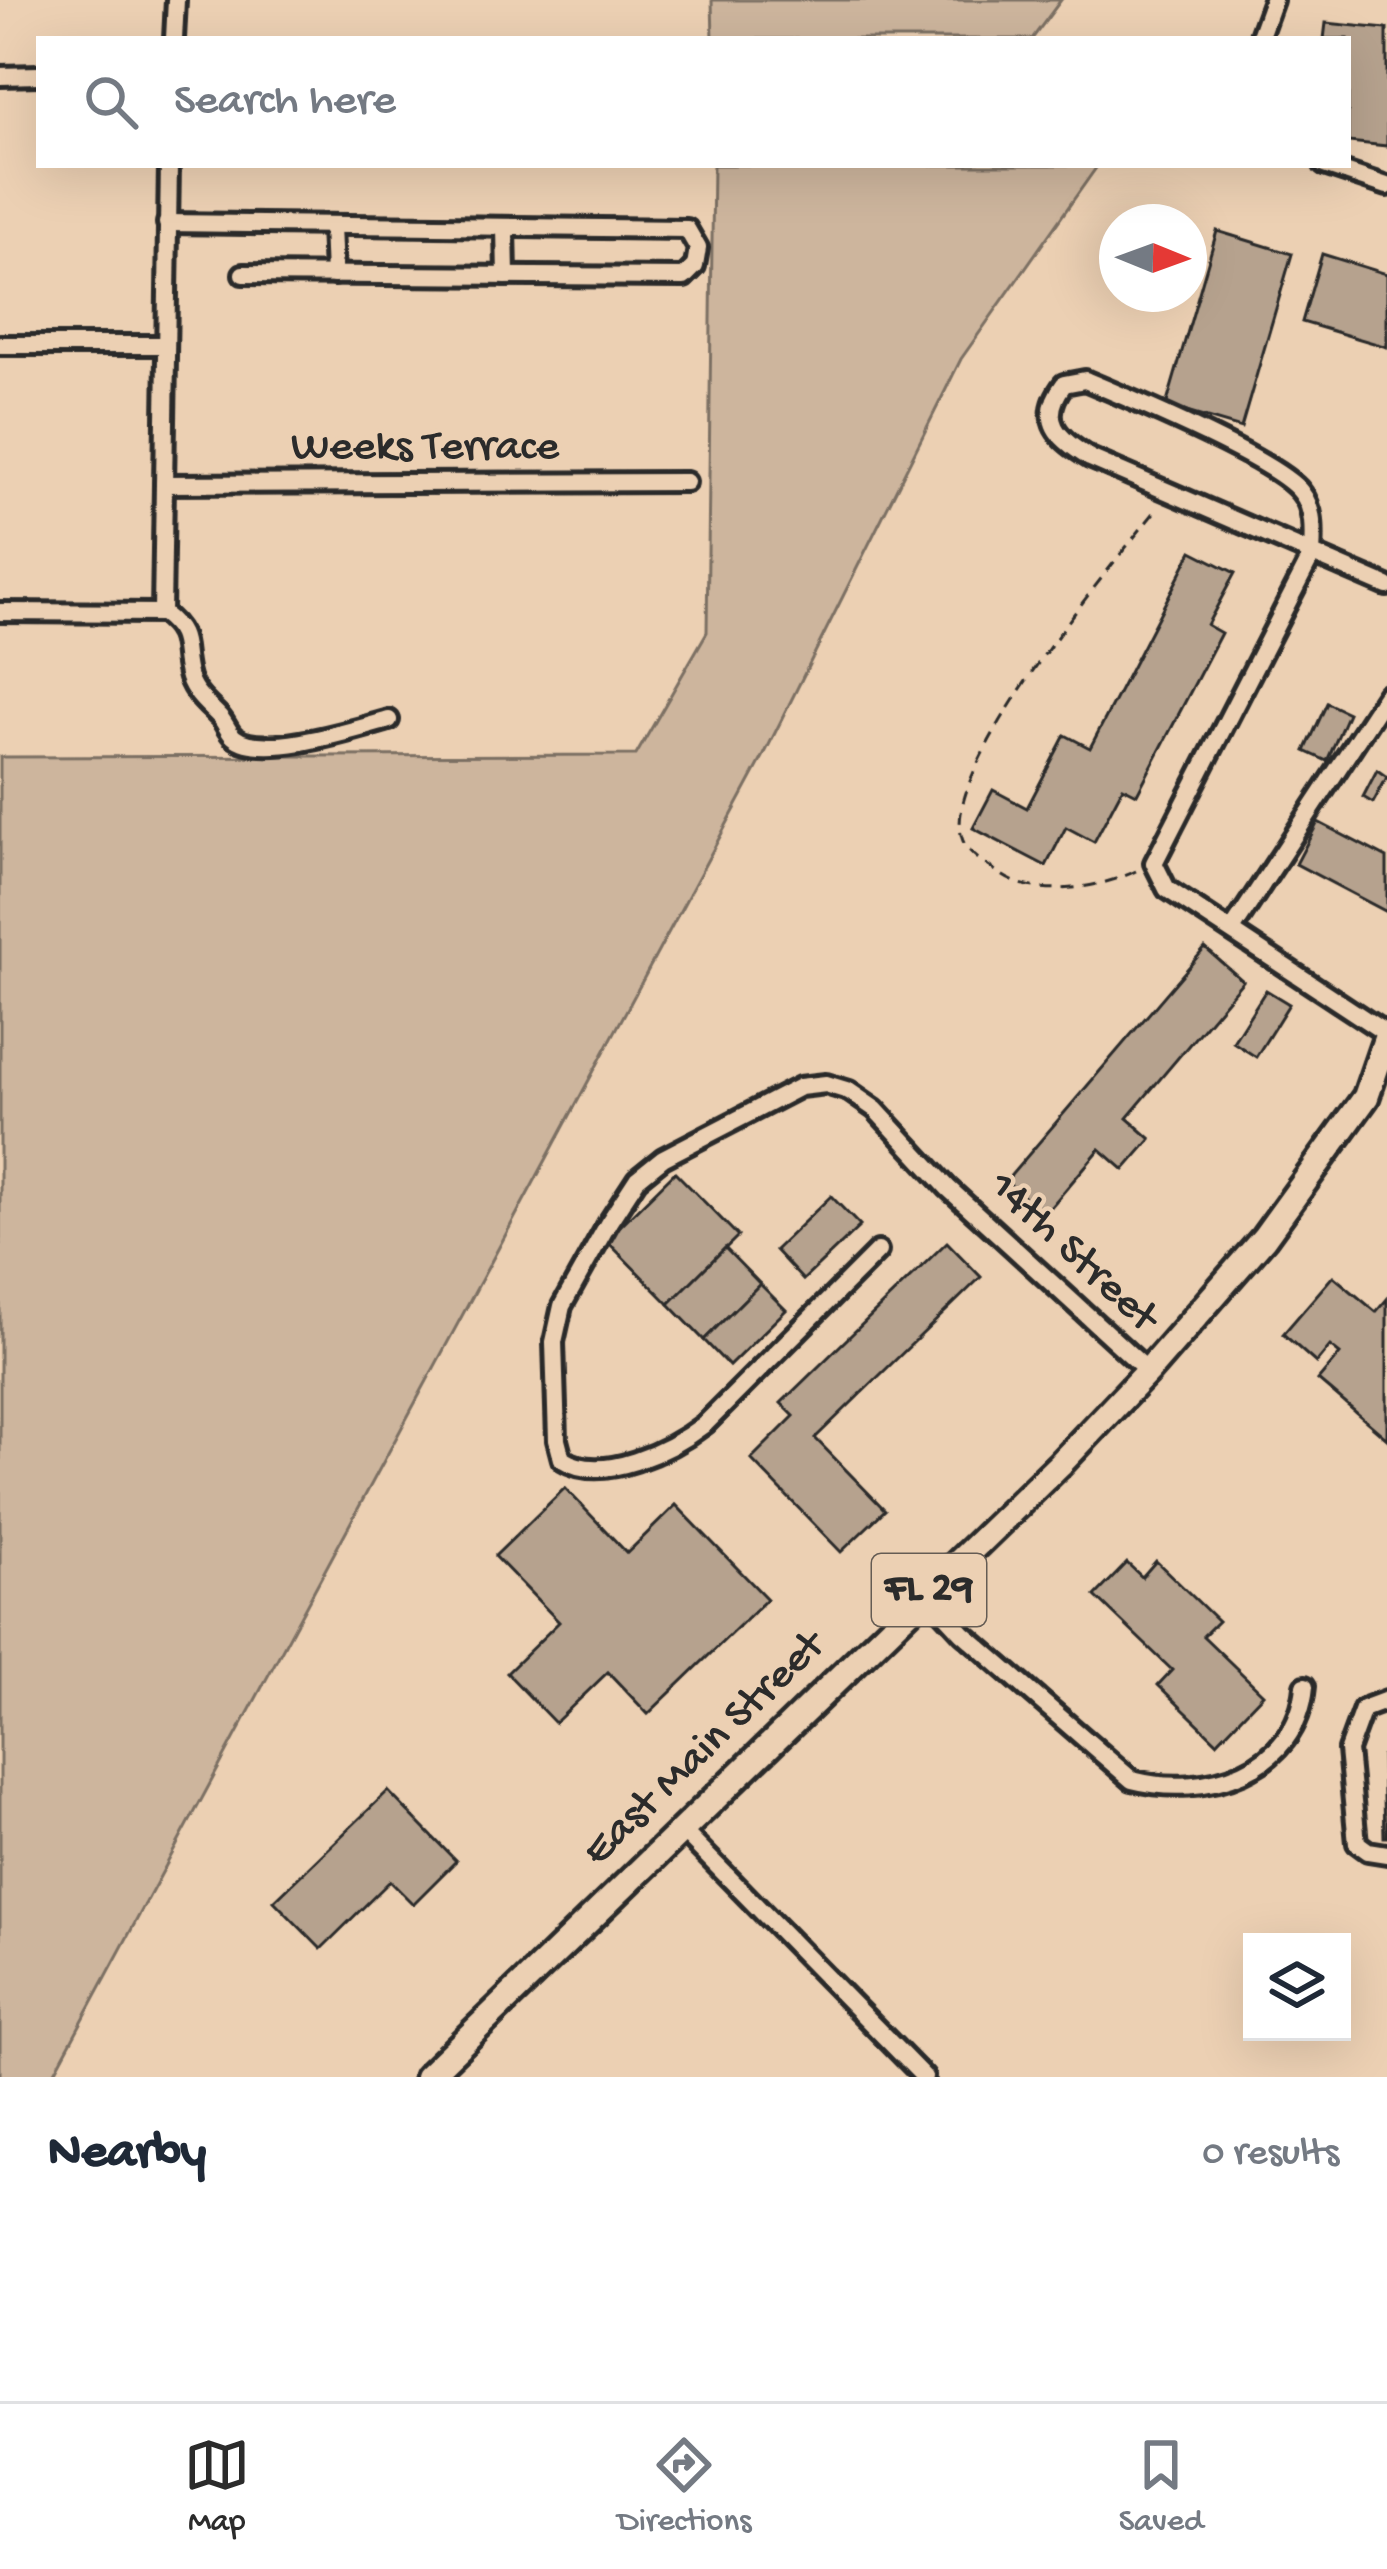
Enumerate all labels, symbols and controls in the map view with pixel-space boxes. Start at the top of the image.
search box [36,36,1351,168]
icon: search [78,69,144,135]
text: Search here [174,76,396,129]
north arrow [1099,204,1207,312]
street label: Weeks Terrace [291,422,560,475]
street label: 14th Street [975,1160,1170,1347]
road number: FL 29 [872,1554,986,1626]
street label: East Main Street [573,1618,840,1879]
map controls [1243,1933,1351,2041]
button: layers [1243,1933,1351,2041]
text: Nearby [48,2125,206,2185]
text: 0 results [1202,2132,1339,2178]
tab: Map [184,2432,250,2542]
tab: Directions [617,2432,751,2542]
tab: Saved [1119,2432,1203,2542]

